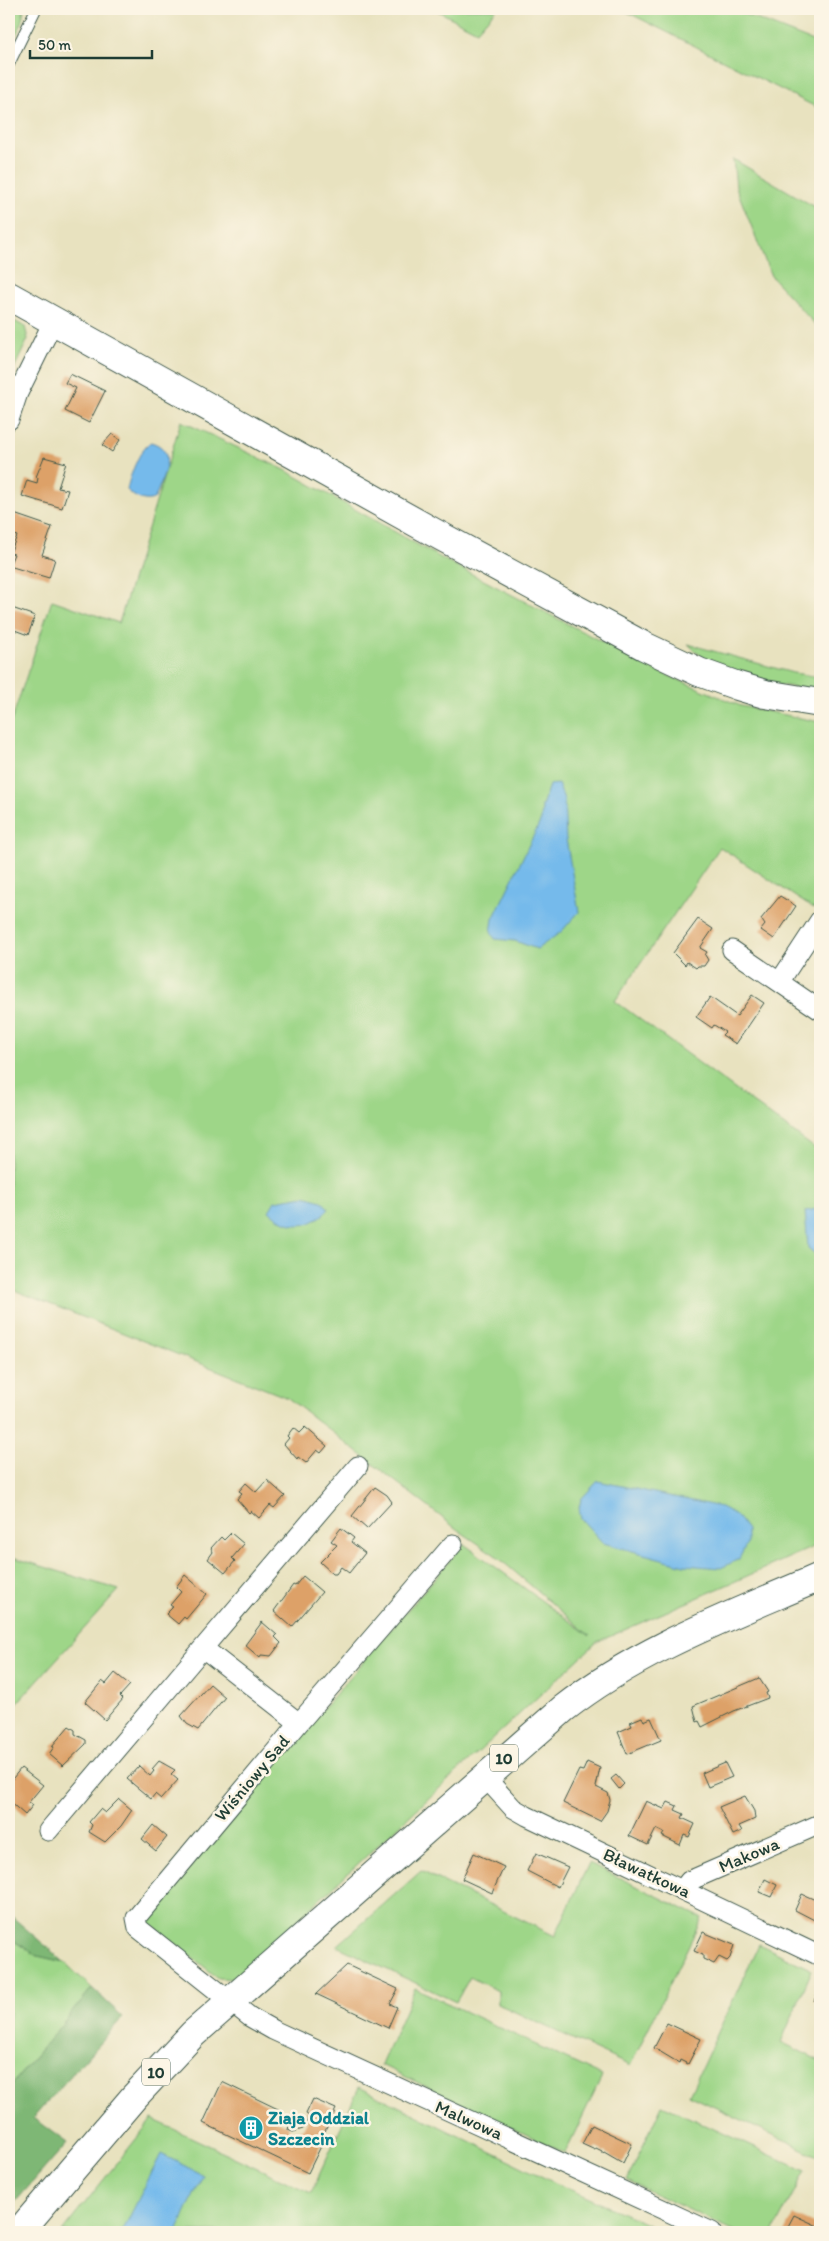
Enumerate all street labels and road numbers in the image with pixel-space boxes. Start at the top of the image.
street label: Wiśniowy Sad [209,1730,295,1826]
road number: 10 [490,1745,518,1772]
street label: Makowa [715,1832,783,1878]
street label: Bławatkowa [600,1843,695,1903]
road number: 10 [142,2058,170,2086]
street label: Malwowa [432,2095,507,2145]

